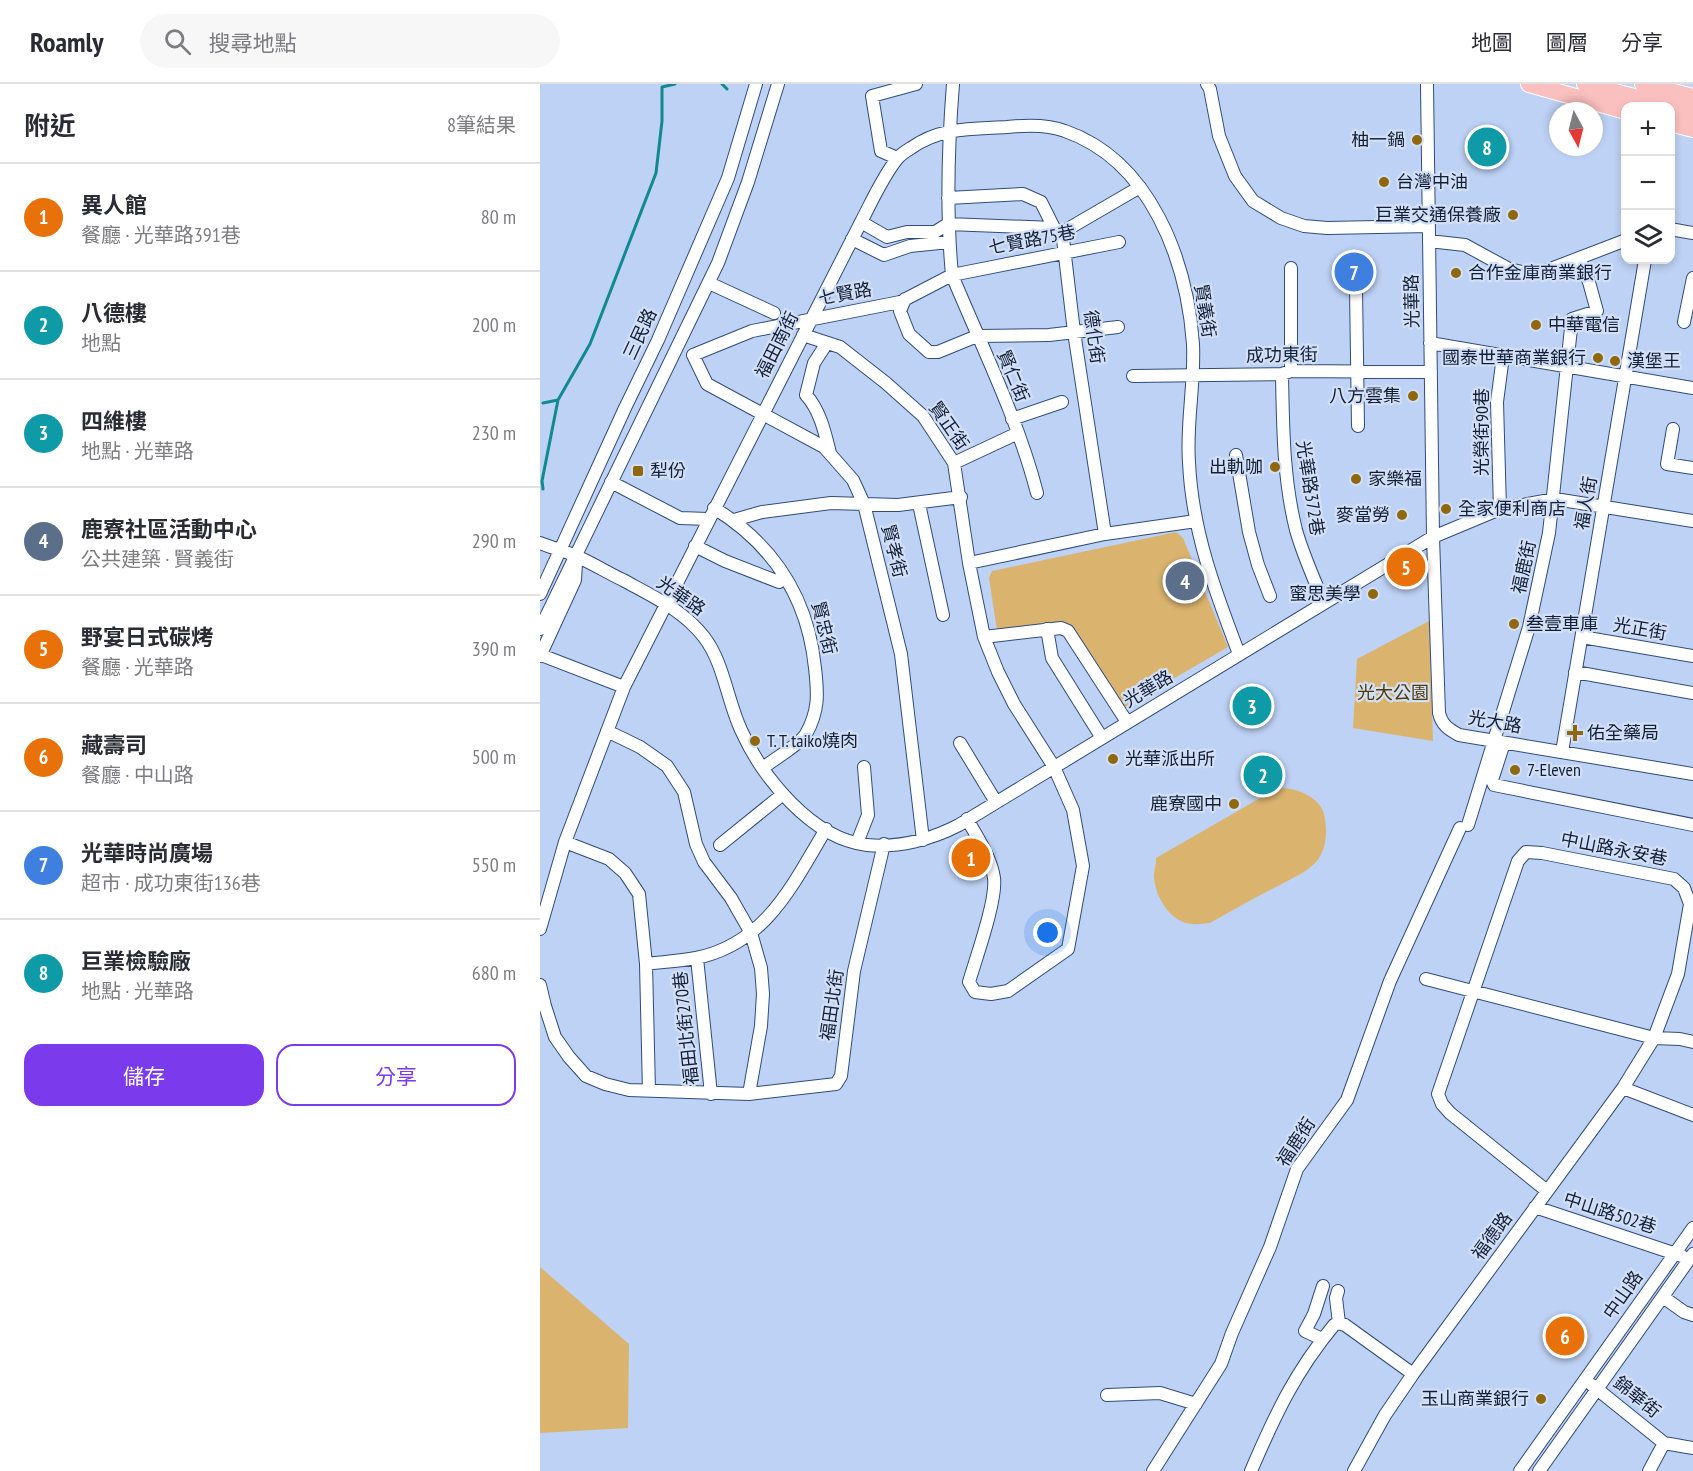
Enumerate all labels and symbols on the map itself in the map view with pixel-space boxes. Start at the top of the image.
north arrow [1549,102,1603,156]
pin: 8 [1468,124,1506,170]
place label: 柚一鍋 [1351,128,1405,151]
marker: 柚一鍋 [1410,133,1424,147]
place label: 台灣中油 [1396,170,1468,193]
marker: 台灣中油 [1377,175,1391,189]
place label: 巨業交通保養廠 [1375,203,1501,226]
marker: 巨業交通保養廠 [1506,208,1520,222]
street label: 七賢路75巷 [986,220,1077,259]
pin: 7 [1334,250,1374,294]
place label: 合作金庫商業銀行 [1468,261,1612,284]
marker: 合作金庫商業銀行 [1449,266,1463,280]
street label: 光華路 [1400,274,1423,328]
street label: 七賢路 [816,277,874,310]
street label: 賢義街 [1190,282,1221,339]
street label: 三民路 [618,304,661,363]
street label: 福田南街 [750,307,803,382]
street label: 德化街 [1079,309,1110,365]
place label: 中華電信 [1548,313,1620,336]
marker: 中華電信 [1529,318,1543,332]
street label: 成功東街 [1246,342,1318,367]
street label: 賢仁街 [992,346,1035,405]
place label: 國泰世華商業銀行 [1442,346,1586,369]
place label: 漢堡王 [1627,349,1681,372]
marker: 國泰世華商業銀行 [1591,351,1605,365]
marker: 漢堡王 [1608,354,1622,368]
place label: 八方雲集 [1329,384,1401,407]
street label: 光榮街90巷 [1470,388,1493,476]
marker: 八方雲集 [1406,389,1420,403]
street label: 賢正街 [925,397,974,454]
street label: 光華路372巷 [1292,439,1329,537]
place label: 出軌咖 [1209,455,1263,478]
place label: 犁份 [650,459,686,482]
marker: 出軌咖 [1268,460,1282,474]
marker: 犁份 [631,464,645,478]
place label: 家樂福 [1368,467,1422,490]
marker: 家樂福 [1349,472,1363,486]
street label: 福人街 [1569,474,1602,531]
place label: 全家便利商店 [1458,497,1566,520]
marker: 全家便利商店 [1439,502,1453,516]
place label: 麥當勞 [1336,503,1390,526]
marker: 麥當勞 [1395,508,1409,522]
street label: 賢孝街 [877,522,912,580]
street label: 福鹿街 [1507,538,1540,596]
pin: 5 [1386,544,1426,590]
pin: 4 [1166,558,1204,604]
street label: 光華路 [653,571,710,620]
place label: 蜜思美學 [1289,582,1361,605]
marker: 蜜思美學 [1366,587,1380,601]
street label: 賢忠街 [807,599,842,657]
place label: 叁壹車庫 [1526,612,1598,635]
street label: 光正街 [1612,612,1669,645]
marker: 叁壹車庫 [1507,617,1521,631]
street label: 光華路 [1119,665,1177,712]
park label: 光大公園 [1357,681,1429,704]
pin: 3 [1232,684,1272,728]
street label: 光大路 [1467,705,1524,738]
place label: 佑全藥局 [1587,721,1659,744]
marker: 佑全藥局 [1568,726,1582,740]
place label: T. T. taiko燒肉 [767,729,858,752]
marker: T. T. taiko燒肉 [748,734,762,748]
place label: 光華派出所 [1125,747,1215,770]
marker: 光華派出所 [1106,752,1120,766]
pin: 2 [1244,752,1282,798]
place label: 7-Eleven [1527,758,1581,781]
marker: 7-Eleven [1508,763,1522,777]
place label: 鹿寮國中 [1150,792,1222,815]
marker: 鹿寮國中 [1227,797,1241,811]
street label: 中山路永安巷 [1559,827,1669,870]
pin: 1 [952,836,990,880]
your location [1033,918,1062,947]
street label: 福田北街 [815,968,848,1042]
street label: 福田北街270巷 [668,970,703,1086]
street label: 福鹿街 [1271,1113,1320,1171]
street label: 中山路502巷 [1561,1187,1660,1238]
street label: 福德路 [1466,1207,1517,1264]
street label: 中山路 [1598,1266,1647,1323]
pin: 6 [1546,1314,1584,1358]
street label: 錦華街 [1609,1371,1666,1423]
place label: 玉山商業銀行 [1421,1387,1529,1410]
marker: 玉山商業銀行 [1534,1392,1548,1406]

